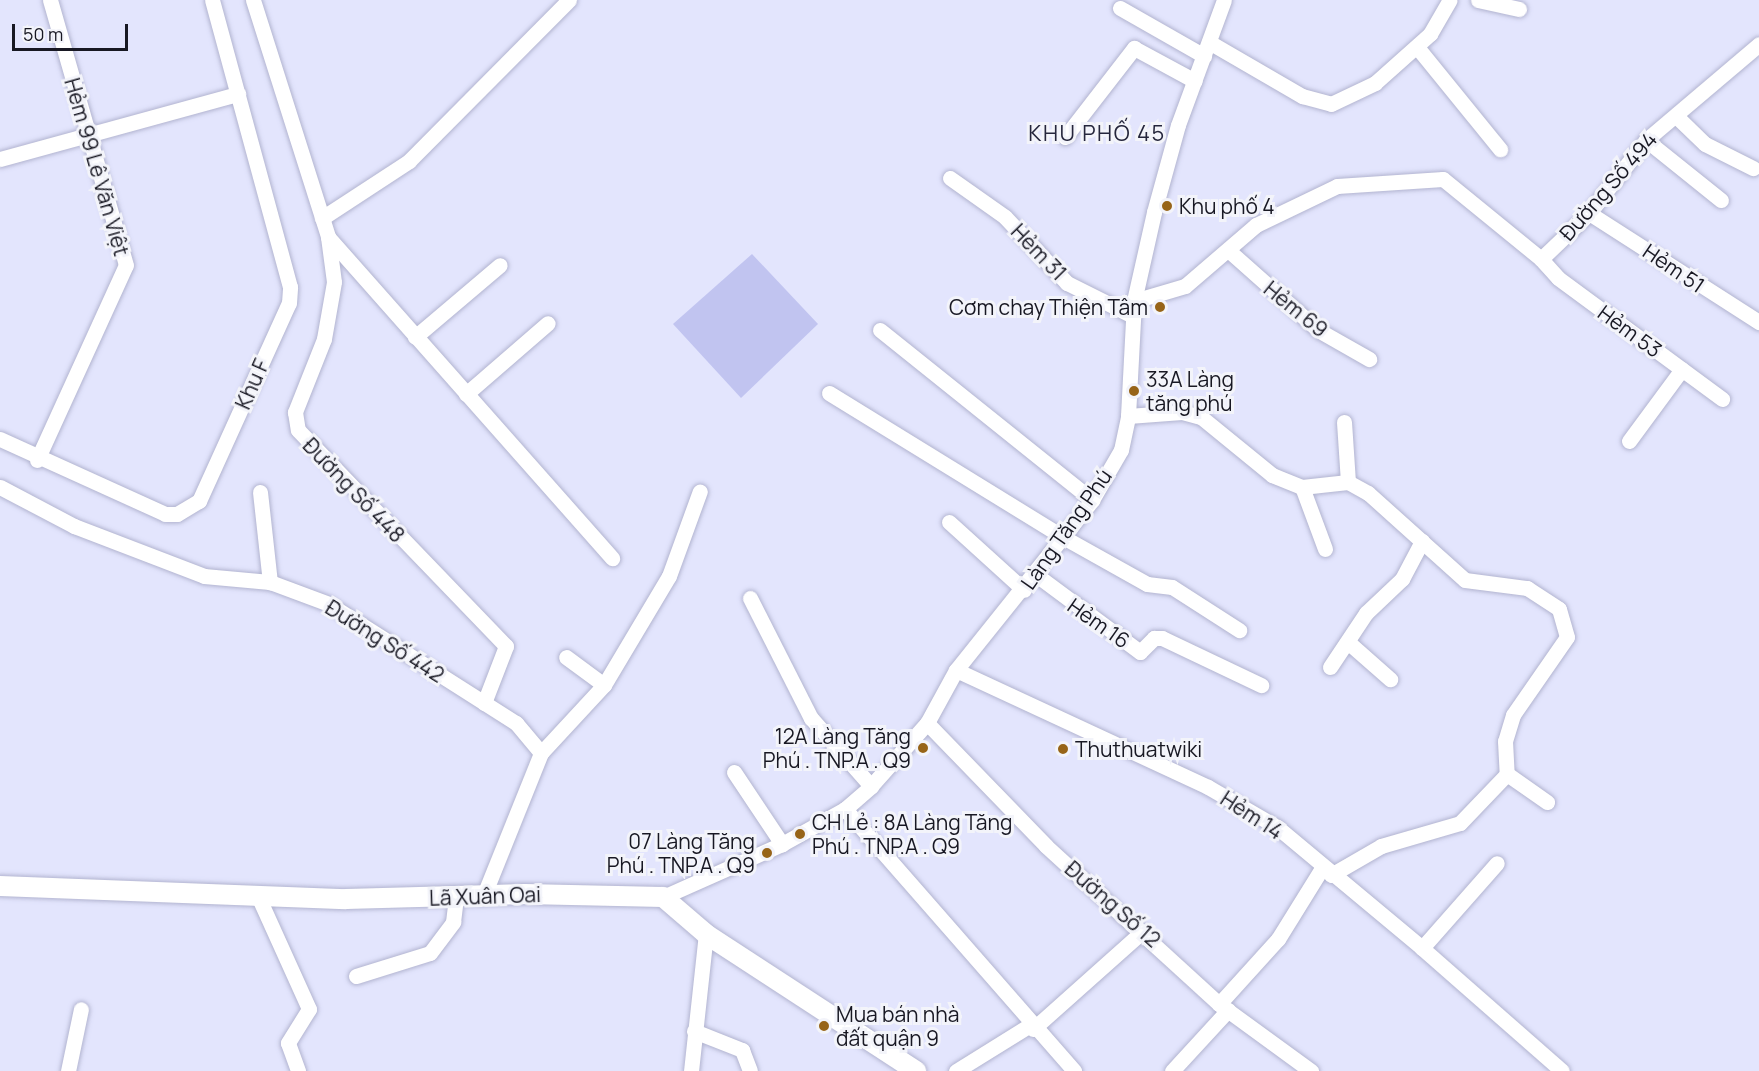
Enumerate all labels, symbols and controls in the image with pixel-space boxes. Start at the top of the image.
scale bar [15,12,130,50]
text: 50 m [23,22,63,46]
street label: Hẻm 99 Lê Văn Việt [60,75,134,259]
district label: KHU PHỐ 45 [1028,121,1166,147]
street label: Đường Số 494 [1554,127,1662,245]
place label: Khu phố 4 [1179,193,1275,219]
marker: Khu phố 4 [1160,199,1174,213]
street label: Hẻm 31 [1006,219,1072,285]
street label: Hẻm 51 [1638,238,1710,298]
street label: Hẻm 69 [1259,276,1333,342]
place label: Cơm chay Thiện Tâm [949,294,1148,320]
marker: Cơm chay Thiện Tâm [1153,300,1167,314]
street label: Hẻm 53 [1593,300,1667,362]
street label: Khu F [230,355,274,413]
place label: 33A Làng tăng phú [1146,366,1234,416]
marker: 33A Làng tăng phú [1127,384,1141,398]
street label: Đường Số 448 [298,433,410,547]
street label: Làng Tăng Phú [1015,464,1117,594]
street label: Hẻm 16 [1063,593,1135,653]
street label: Đường Số 442 [321,595,449,687]
place label: 12A Làng Tăng Phú . TNP.A . Q9 [763,723,911,773]
place label: Thuthuatwiki [1075,736,1202,762]
marker: 12A Làng Tăng Phú . TNP.A . Q9 [916,741,930,755]
marker: Thuthuatwiki [1056,742,1070,756]
street label: Hẻm 14 [1216,786,1288,844]
place label: CH Lẻ : 8A Làng Tăng Phú . TNP.A . Q9 [812,809,1012,859]
marker: CH Lẻ : 8A Làng Tăng Phú . TNP.A . Q9 [793,827,807,841]
place label: 07 Làng Tăng Phú . TNP.A . Q9 [607,828,755,878]
marker: 07 Làng Tăng Phú . TNP.A . Q9 [760,846,774,860]
street label: Đường Số 12 [1060,856,1166,952]
street label: Lã Xuân Oai [429,881,541,911]
place label: Mua bán nhà đất quận 9 [836,1001,959,1051]
marker: Mua bán nhà đất quận 9 [817,1019,831,1033]

